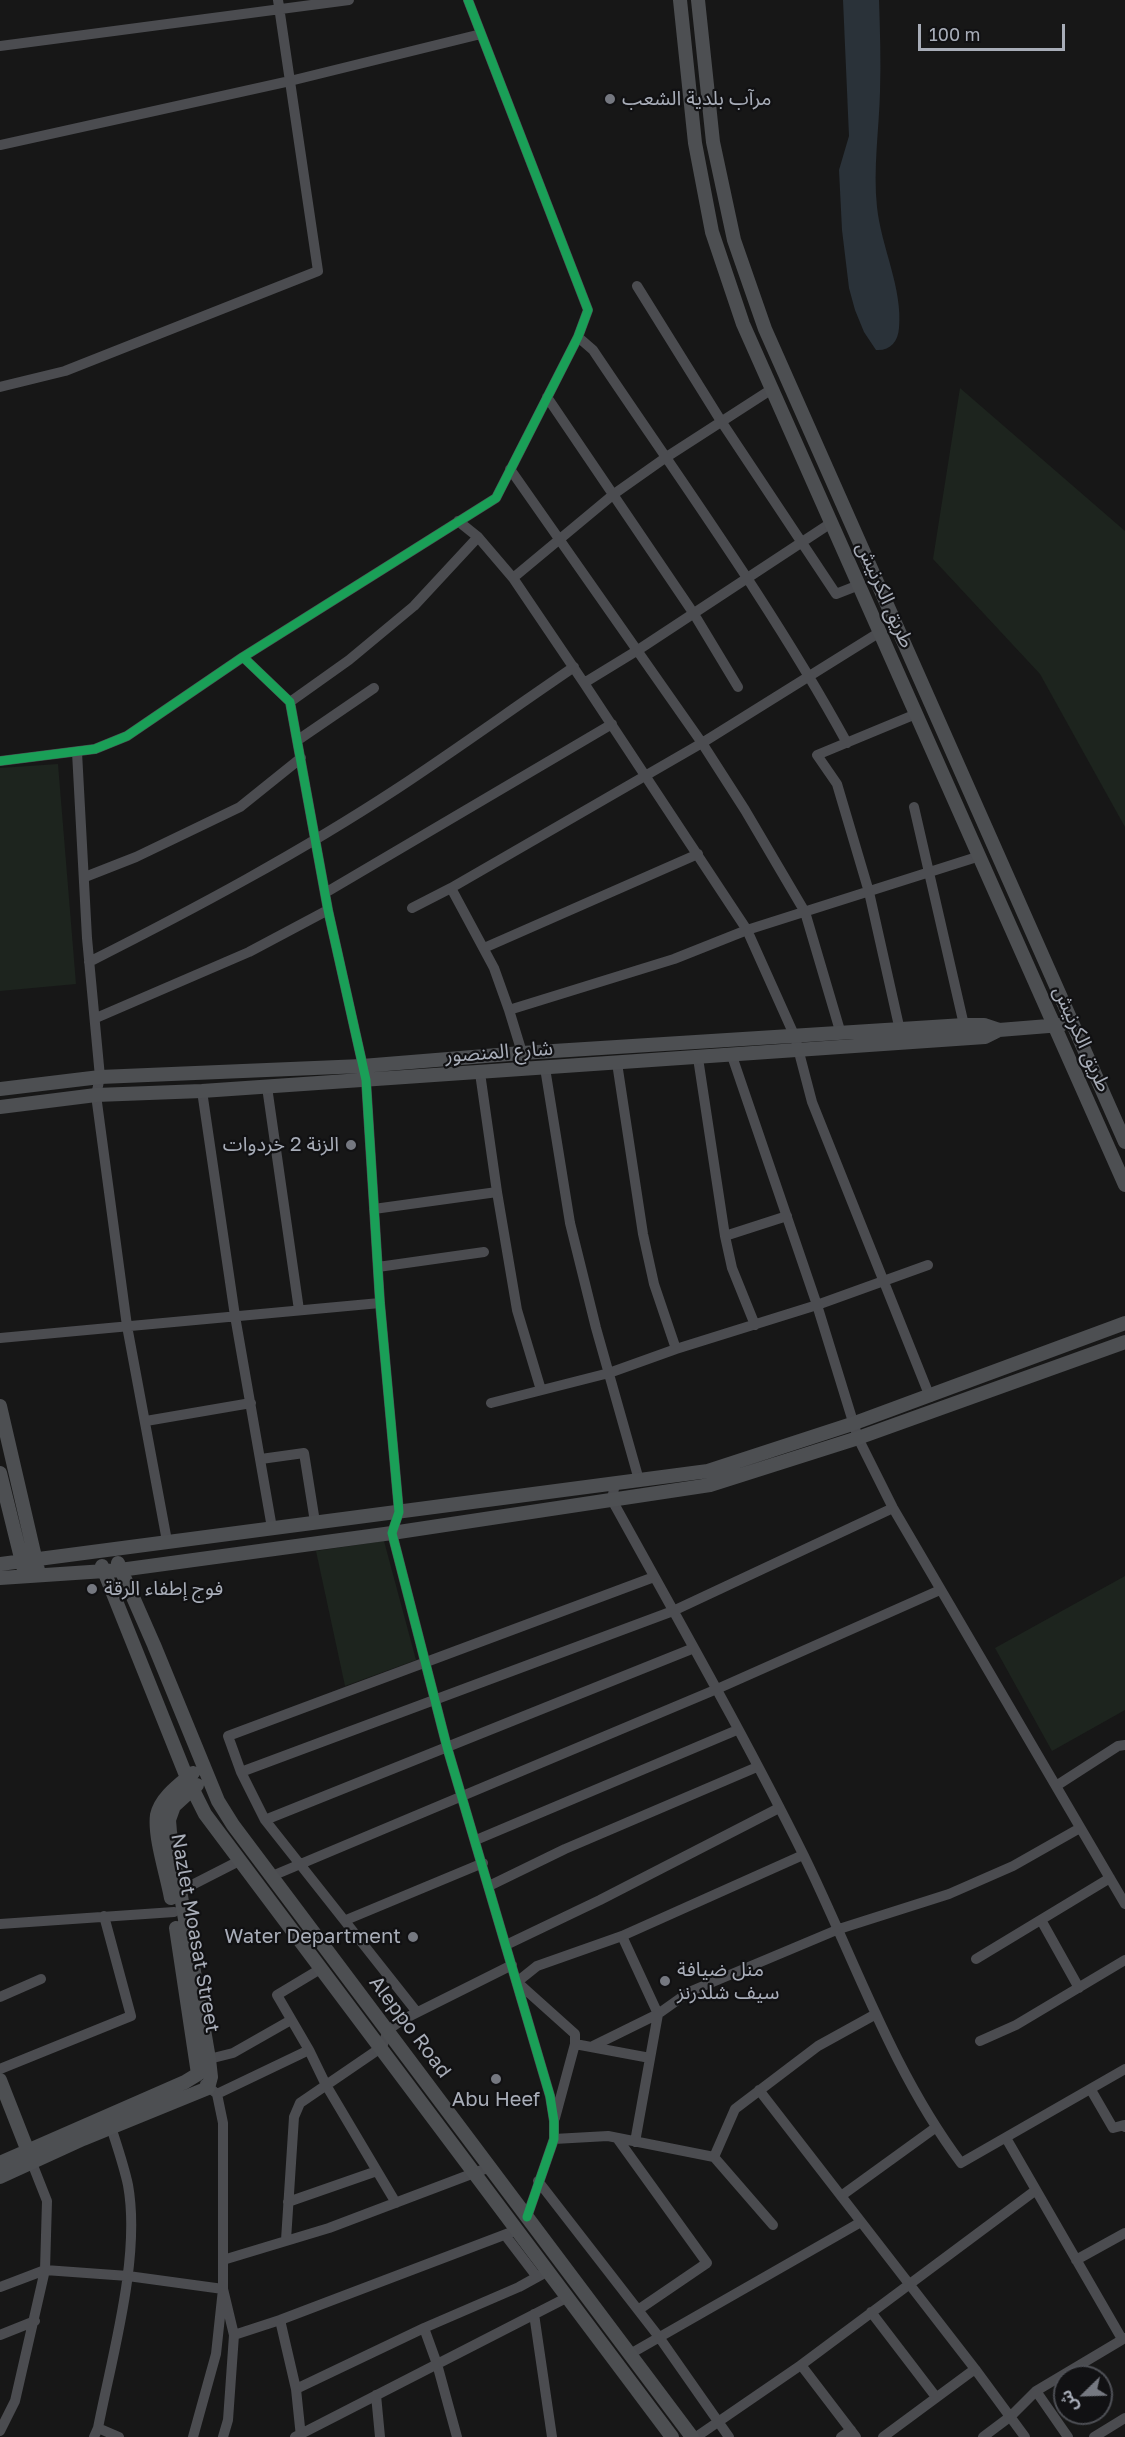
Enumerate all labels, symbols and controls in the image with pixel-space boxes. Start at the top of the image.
scale bar [921,12,1068,50]
text: 100 m [929,23,980,45]
place label: مرآب بلدية الشعب [622,87,771,111]
marker: مرآب بلدية الشعب [603,92,617,106]
street label: طريق الكرنيش [851,538,919,652]
street label: طريق الكرنيش [1048,982,1116,1096]
street label: شارع المنصور [444,1036,554,1068]
place label: الزنة 2 خردوات [223,1133,339,1157]
marker: الزنة 2 خردوات [344,1138,358,1152]
place label: فوج إطفاء الرقة [104,1577,223,1601]
marker: فوج إطفاء الرقة [85,1582,99,1596]
street label: Nazlet Moasat Street [166,1831,224,2035]
place label: Water Department [224,1925,401,1949]
marker: Water Department [406,1930,420,1944]
place label: منل ضيافة سيف شلدرنز [677,1958,779,2005]
street label: Aleppo Road [364,1971,456,2083]
marker: منل ضيافة سيف شلدرنز [658,1974,672,1988]
marker: Abu Heef [489,2072,503,2086]
place label: Abu Heef [452,2088,540,2112]
north arrow [1053,2365,1113,2425]
text: ش [1055,2387,1082,2415]

